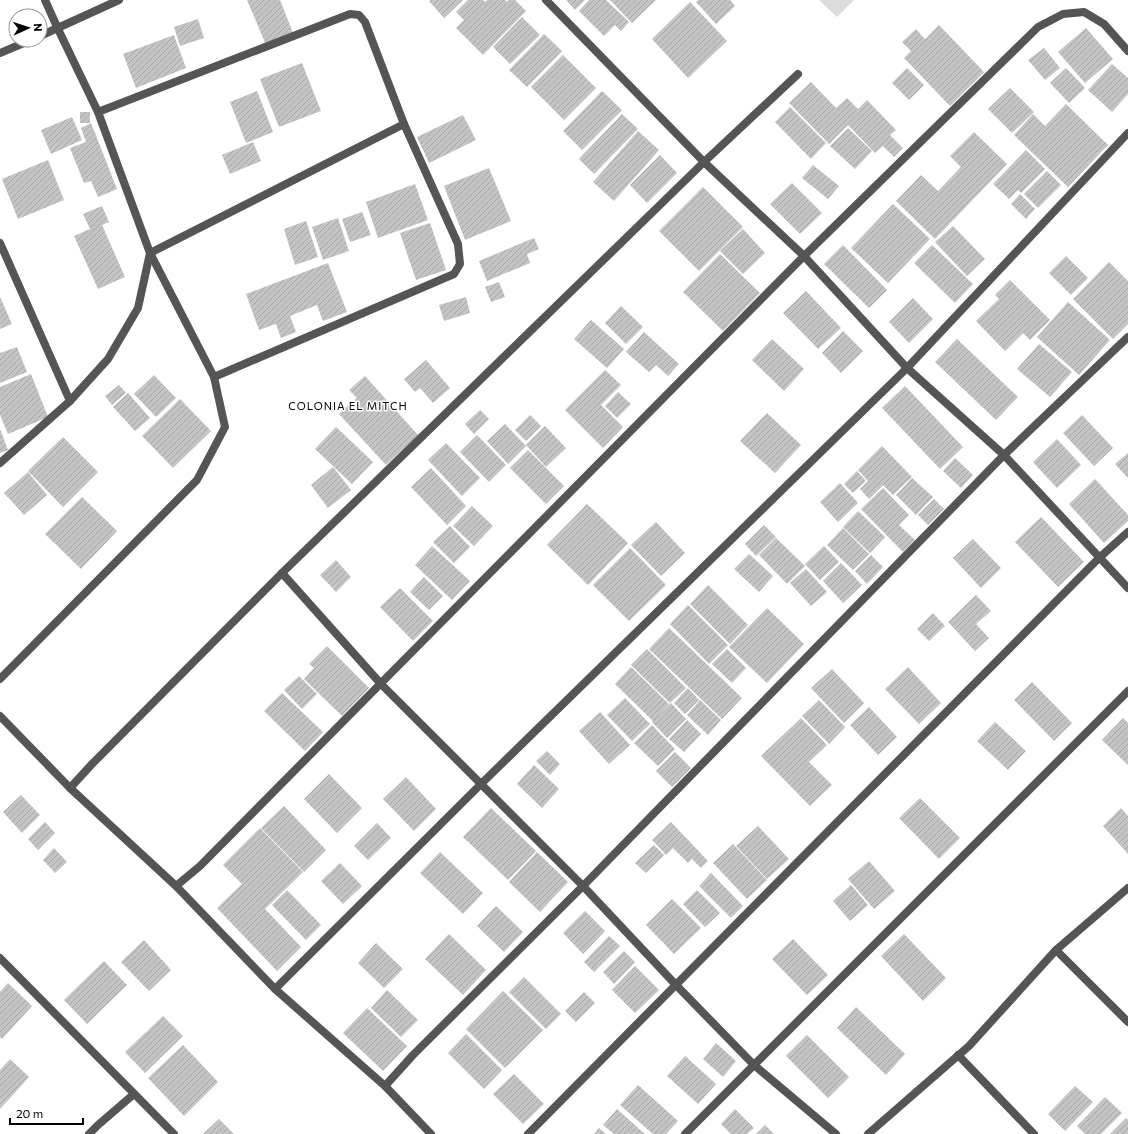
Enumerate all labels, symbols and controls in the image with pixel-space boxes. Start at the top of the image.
north arrow [8,8,48,48]
text: N [32,23,45,32]
district label: COLONIA EL MITCH [288,399,408,412]
scale bar [10,1100,83,1126]
text: 20 m [16,1106,43,1120]

